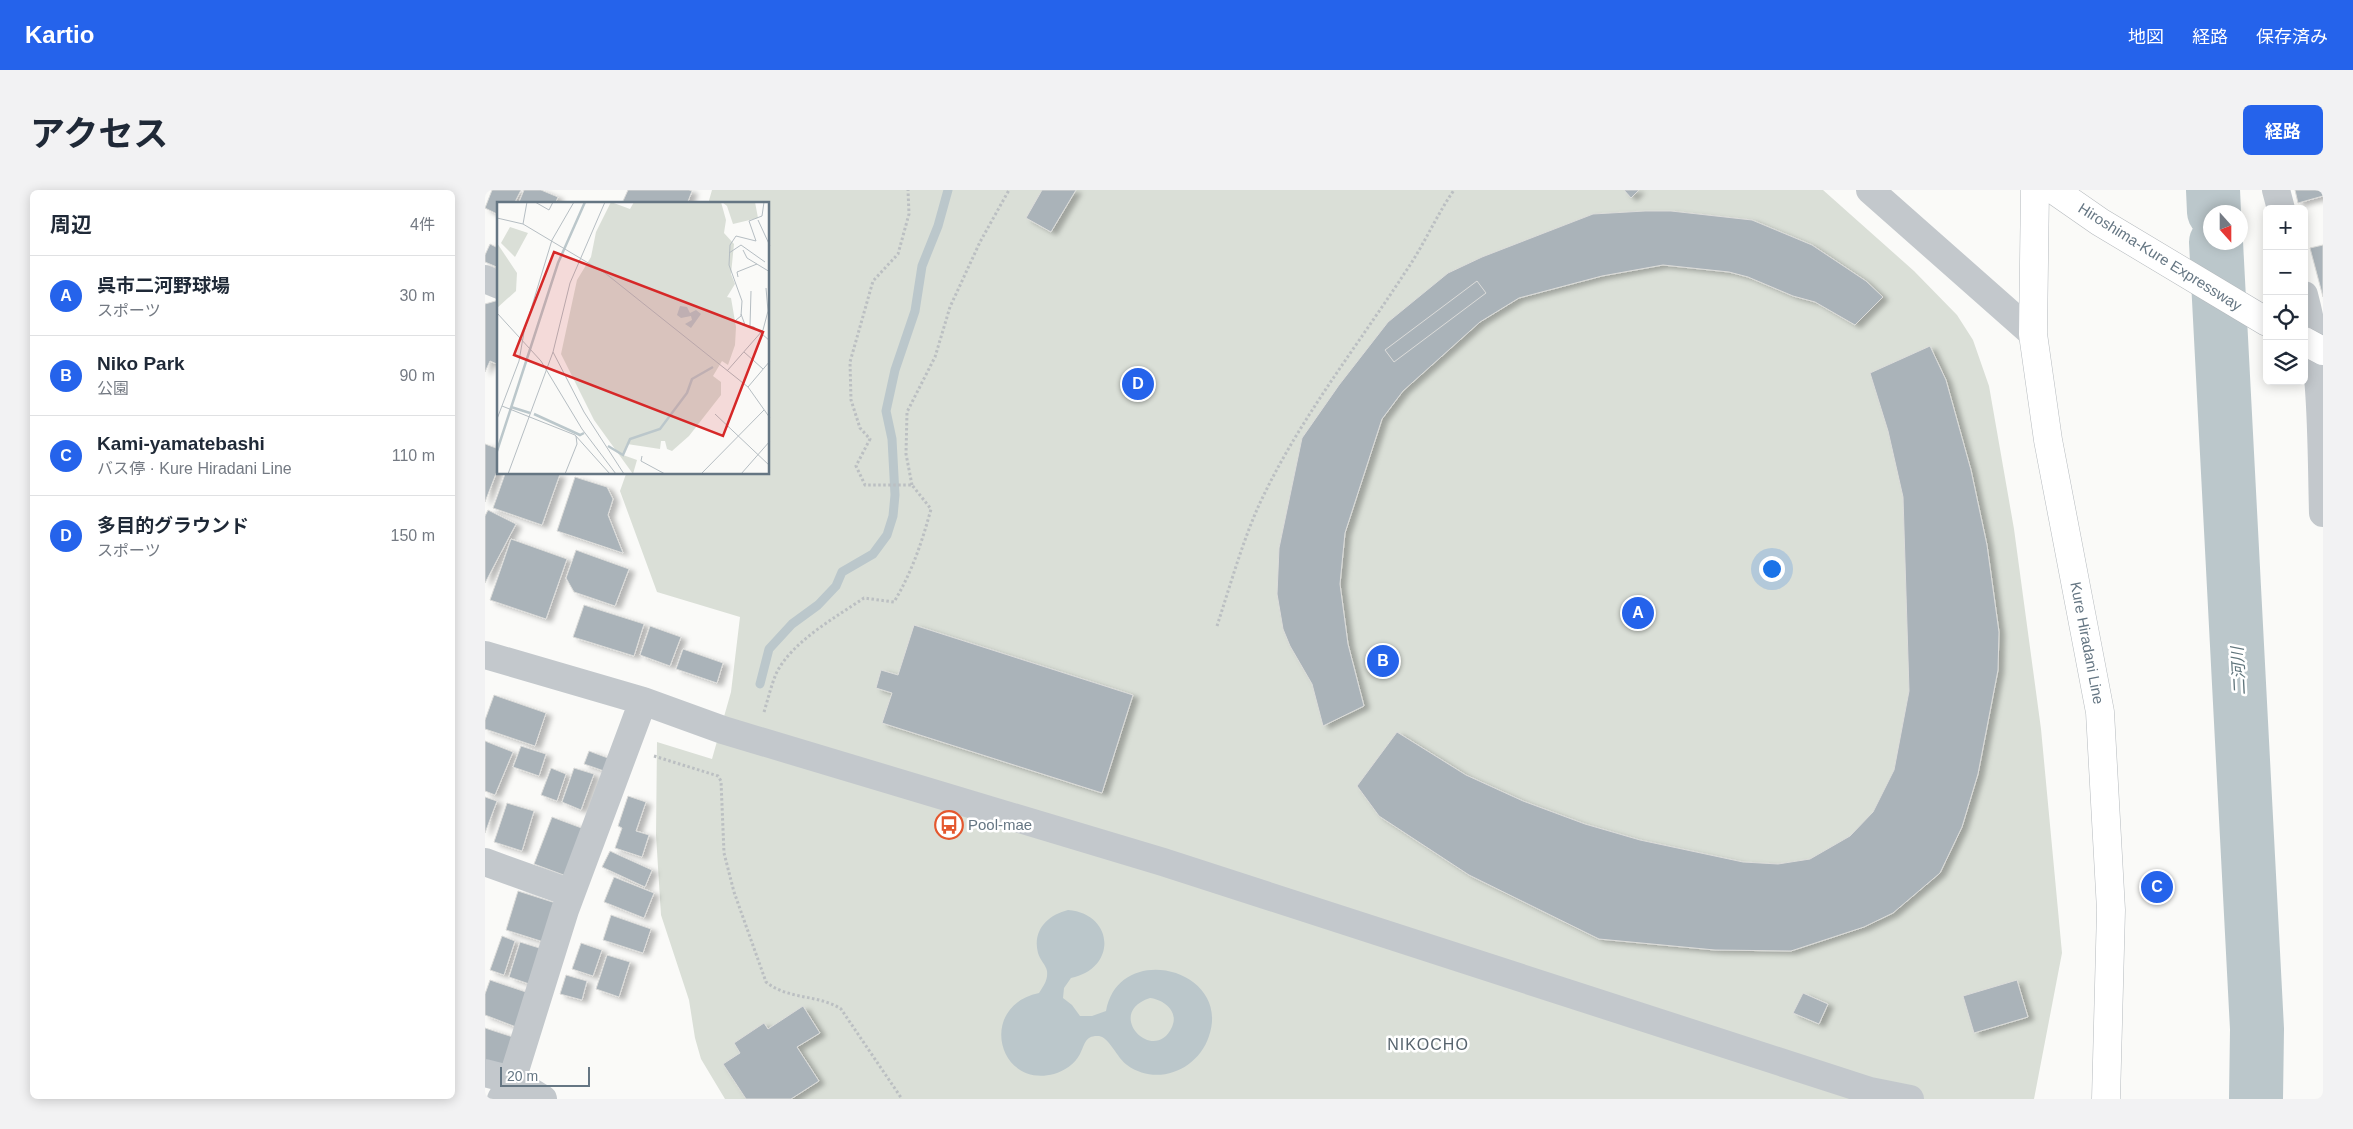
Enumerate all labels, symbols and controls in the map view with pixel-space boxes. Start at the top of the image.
text: Kartio [25,21,94,48]
text: 地図 [2128,27,2164,47]
text: 経路 [2192,27,2228,47]
text: 保存済み [2256,27,2328,47]
button: 経路 [2243,105,2323,155]
text: アクセス [30,114,168,153]
street label: Hiroshima-Kure Expressway [2076,199,2245,314]
inset map [497,202,770,475]
north arrow [2203,205,2248,250]
map controls [2263,205,2308,385]
button: + [2263,205,2308,250]
text: 周辺 [50,213,92,236]
text: 4件 [410,216,435,233]
button: − [2263,250,2308,295]
text: 呉市二河野球場 [97,275,230,296]
text: A [60,287,72,304]
text: 30 m [399,287,435,304]
button: locate [2263,295,2308,340]
text: スポーツ [97,302,161,319]
button: layers [2263,340,2308,385]
text: Niko Park [97,353,185,374]
pin: D [1122,365,1154,403]
text: B [60,367,72,384]
text: 90 m [399,367,435,384]
text: 公園 [97,380,129,397]
text: Kami-yamatebashi [97,433,265,454]
text: C [60,447,72,464]
text: 110 m [392,447,435,464]
text: バス停 · Kure Hiradani Line [97,460,292,477]
text: 多目的グラウンド [97,515,249,536]
text: D [60,527,72,544]
text: 150 m [391,527,435,544]
text: スポーツ [97,542,161,559]
your location [1759,556,1785,582]
street label: Kure Hiradani Line [2067,580,2108,706]
pin: A [1622,594,1654,632]
pin: B [1367,642,1399,680]
water label: 二河川 [2229,645,2248,695]
bus stop icon: Pool-mae [934,810,964,840]
place label: Pool-mae [968,816,1032,833]
pin: C [2141,868,2173,906]
district label: NIKOCHO [1387,1036,1469,1053]
scale bar [500,1064,590,1087]
text: 20 m [507,1068,538,1084]

